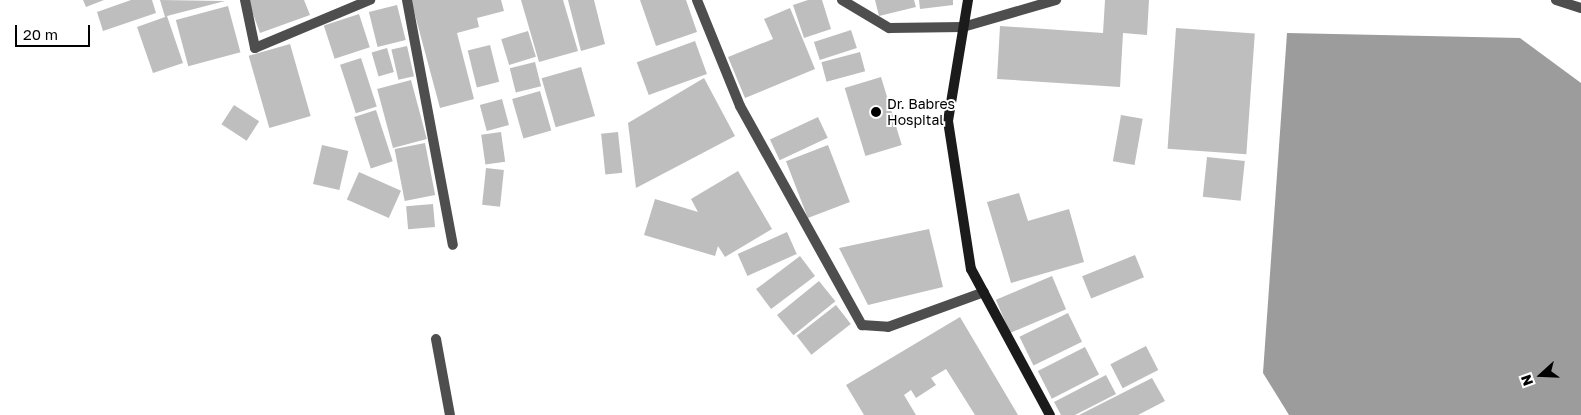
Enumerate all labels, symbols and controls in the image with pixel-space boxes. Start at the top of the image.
scale bar [18,15,92,47]
text: 20 m [23,25,58,43]
place label: Dr. Babres Hospital [887,96,955,128]
marker: Dr. Babres Hospital [869,105,883,119]
north arrow [1516,350,1566,400]
text: N [1517,372,1536,388]

